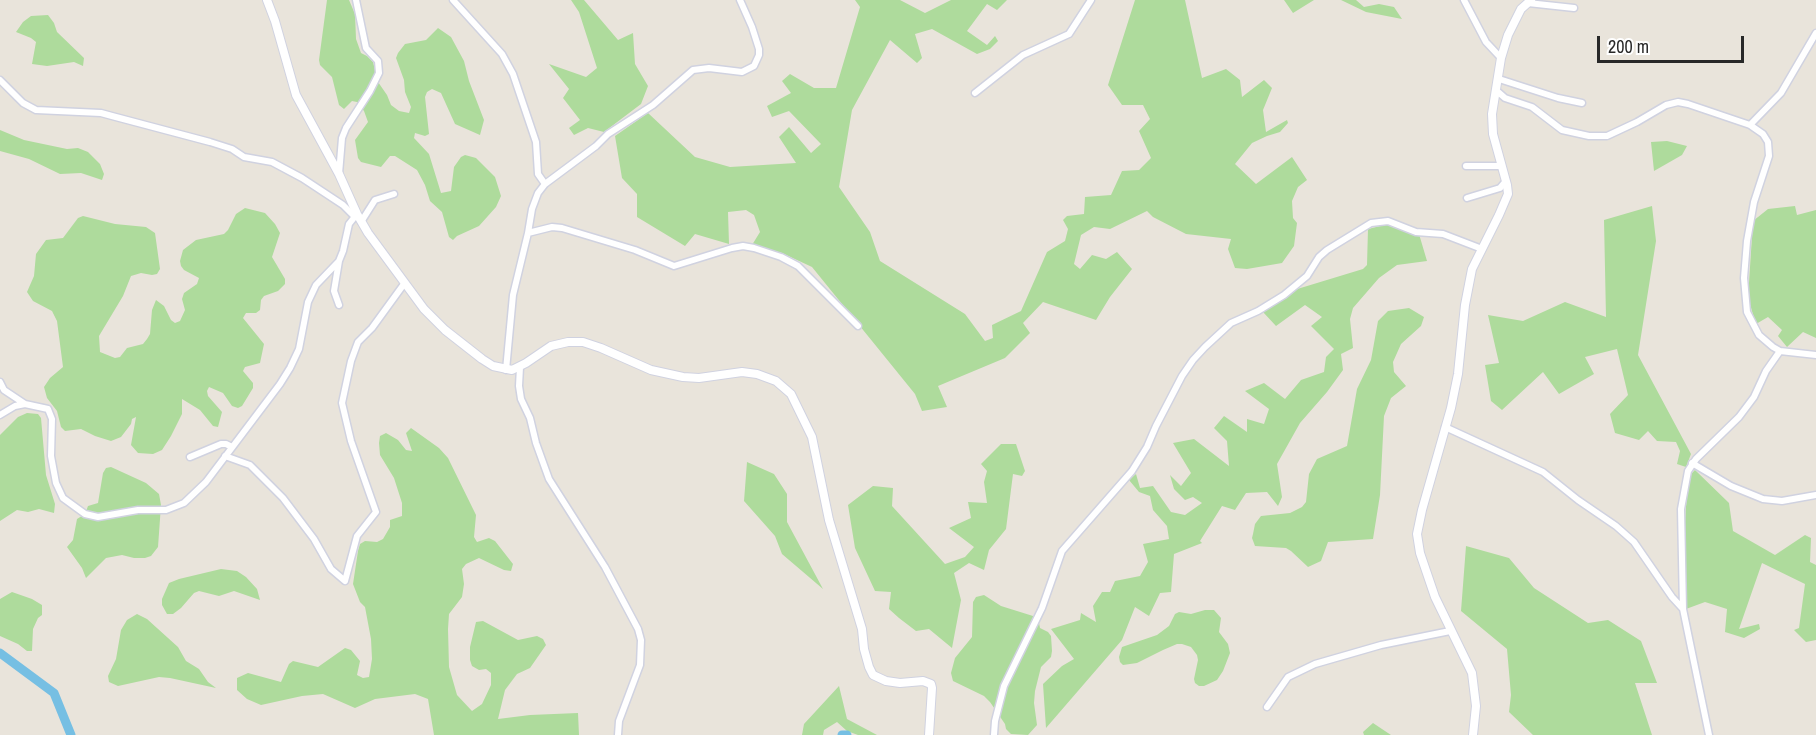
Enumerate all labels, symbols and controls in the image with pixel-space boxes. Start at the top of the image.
scale bar [1600,24,1747,62]
text: 200 m [1608,34,1649,59]

